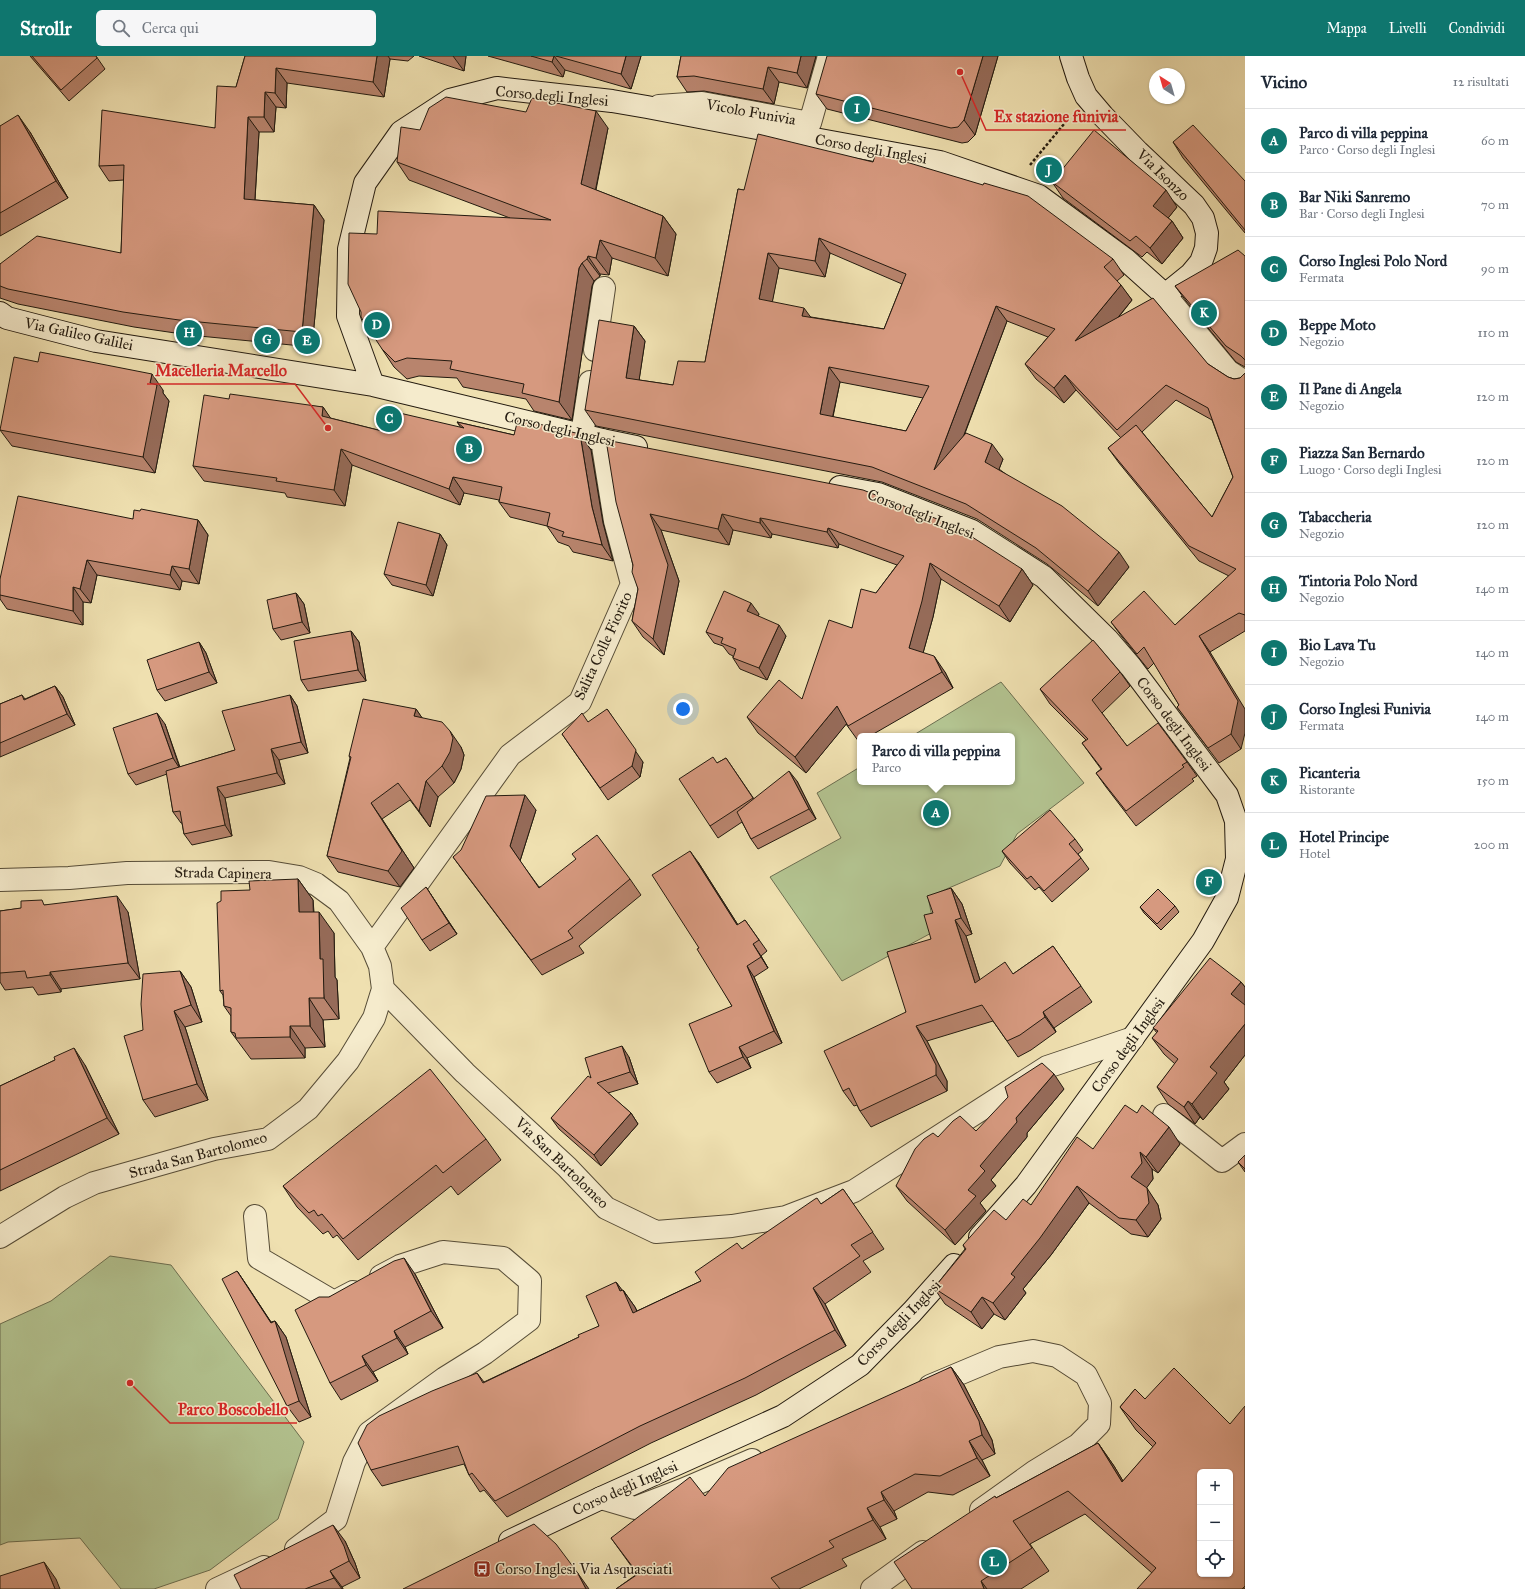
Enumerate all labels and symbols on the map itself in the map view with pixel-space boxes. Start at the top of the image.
north arrow [1149,68,1185,104]
street label: Corso degli Inglesi [495,82,609,110]
pin: I [844,94,870,124]
street label: Vicolo Funivia [704,95,798,129]
callout: Ex stazione funivia [986,102,1126,130]
text: Ex stazione funivia [994,107,1120,126]
street label: Corso degli Inglesi [814,130,928,168]
street label: Via Isonzo [1132,145,1193,205]
pin: J [1036,155,1062,185]
pin: K [1191,298,1217,328]
pin: D [364,310,390,340]
street label: Via Galileo Galilei [22,313,135,354]
pin: H [176,318,202,348]
pin: G [254,325,280,355]
pin: E [294,326,320,356]
callout: Macelleria Marcello [147,356,295,384]
text: Macelleria Marcello [155,361,287,380]
pin: C [376,404,402,434]
street label: Corso degli Inglesi [503,407,617,451]
pin: B [456,434,482,464]
street label: Corso degli Inglesi [865,485,977,543]
street label: Salita Colle Fiorito [570,589,636,703]
street label: Corso degli Inglesi [1133,673,1215,775]
your location [673,699,693,719]
pin: A [923,798,949,828]
street label: Strada Capinera [174,863,273,883]
pin: F [1196,867,1222,897]
street label: Corso degli Inglesi [1087,994,1169,1096]
street label: Via San Bartolomeo [511,1113,613,1213]
street label: Strada San Bartolomeo [127,1128,269,1182]
street label: Corso degli Inglesi [853,1276,945,1370]
callout: Parco Boscobello [170,1395,297,1423]
text: Parco Boscobello [178,1400,288,1419]
street label: Corso degli Inglesi [570,1457,680,1519]
pin: L [981,1547,1007,1577]
bus stop icon: Corso Inglesi Via Asquasciati [472,1559,492,1579]
place label: Corso Inglesi Via Asquasciati [495,1560,672,1579]

